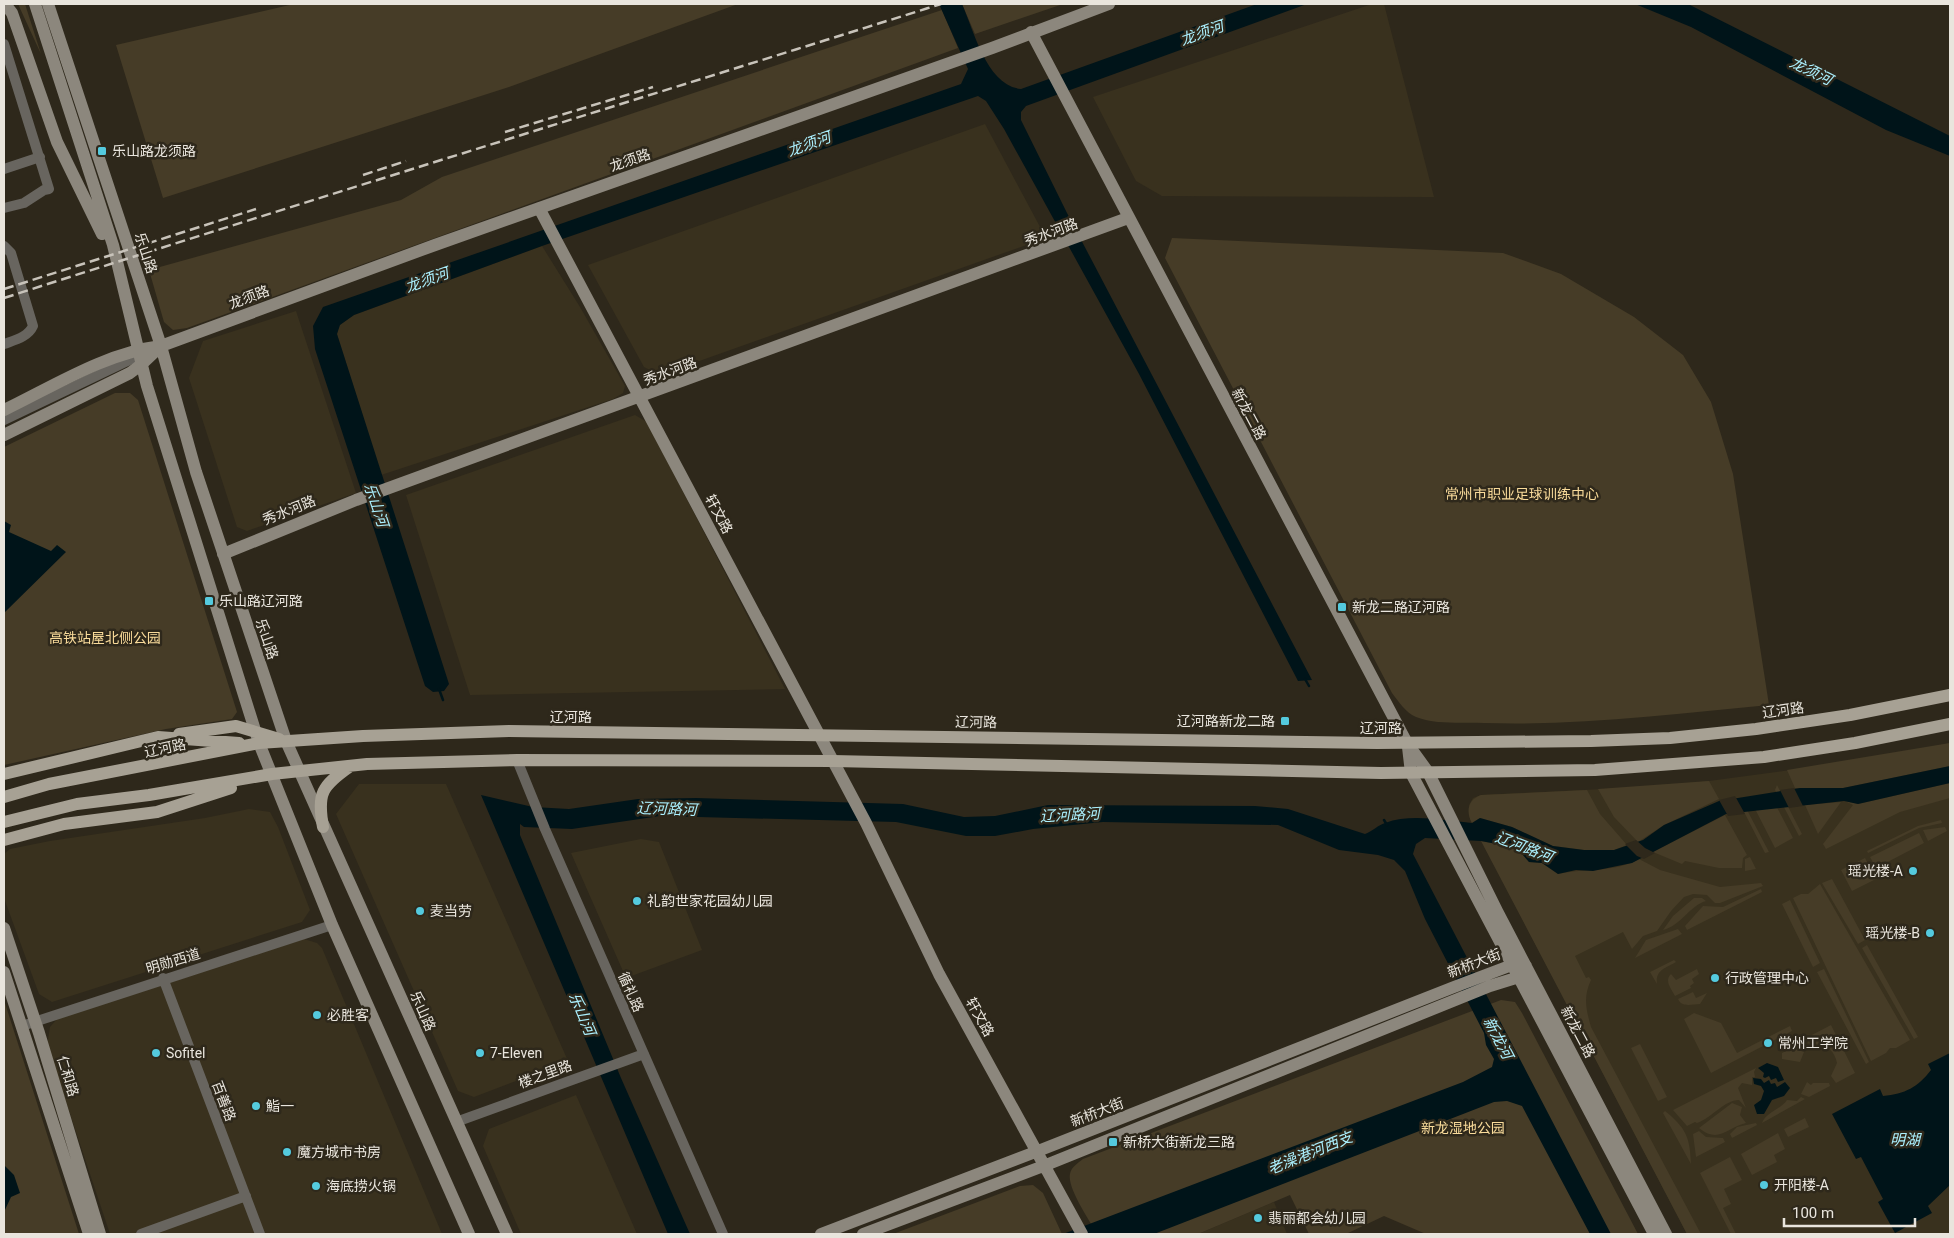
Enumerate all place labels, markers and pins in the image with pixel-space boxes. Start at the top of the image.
place label: 乐山路龙须路 [112,143,196,159]
marker: 乐山路龙须路 [96,145,108,157]
place label: 乐山路辽河路 [219,593,303,609]
marker: 乐山路辽河路 [203,595,215,607]
place label: 新龙二路辽河路 [1352,599,1450,615]
marker: 新龙二路辽河路 [1336,601,1348,613]
place label: 辽河路新龙二路 [1177,713,1275,729]
marker: 辽河路新龙二路 [1279,715,1291,727]
place label: 瑶光楼-A [1848,863,1903,879]
marker: 瑶光楼-A [1907,865,1919,877]
place label: 礼韵世家花园幼儿园 [647,893,773,909]
marker: 礼韵世家花园幼儿园 [631,895,643,907]
place label: 麦当劳 [430,903,472,919]
marker: 麦当劳 [414,905,426,917]
place label: 瑶光楼-B [1865,925,1920,941]
marker: 瑶光楼-B [1924,927,1936,939]
place label: 行政管理中心 [1725,970,1809,986]
marker: 行政管理中心 [1709,972,1721,984]
place label: 必胜客 [327,1007,369,1023]
marker: 必胜客 [311,1009,323,1021]
place label: 常州工学院 [1778,1035,1848,1051]
marker: 常州工学院 [1762,1037,1774,1049]
place label: Sofitel [166,1045,205,1061]
place label: 7-Eleven [490,1045,542,1061]
marker: Sofitel [150,1047,162,1059]
marker: 7-Eleven [474,1047,486,1059]
place label: 鮨一 [266,1098,294,1114]
marker: 鮨一 [250,1100,262,1112]
place label: 新桥大街新龙三路 [1123,1134,1235,1150]
marker: 新桥大街新龙三路 [1107,1136,1119,1148]
place label: 魔方城市书房 [297,1144,381,1160]
marker: 魔方城市书房 [281,1146,293,1158]
place label: 开阳楼-A [1774,1177,1829,1193]
place label: 海底捞火锅 [326,1178,396,1194]
marker: 开阳楼-A [1758,1179,1770,1191]
marker: 海底捞火锅 [310,1180,322,1192]
place label: 翡丽都会幼儿园 [1268,1210,1366,1226]
marker: 翡丽都会幼儿园 [1252,1212,1264,1224]

